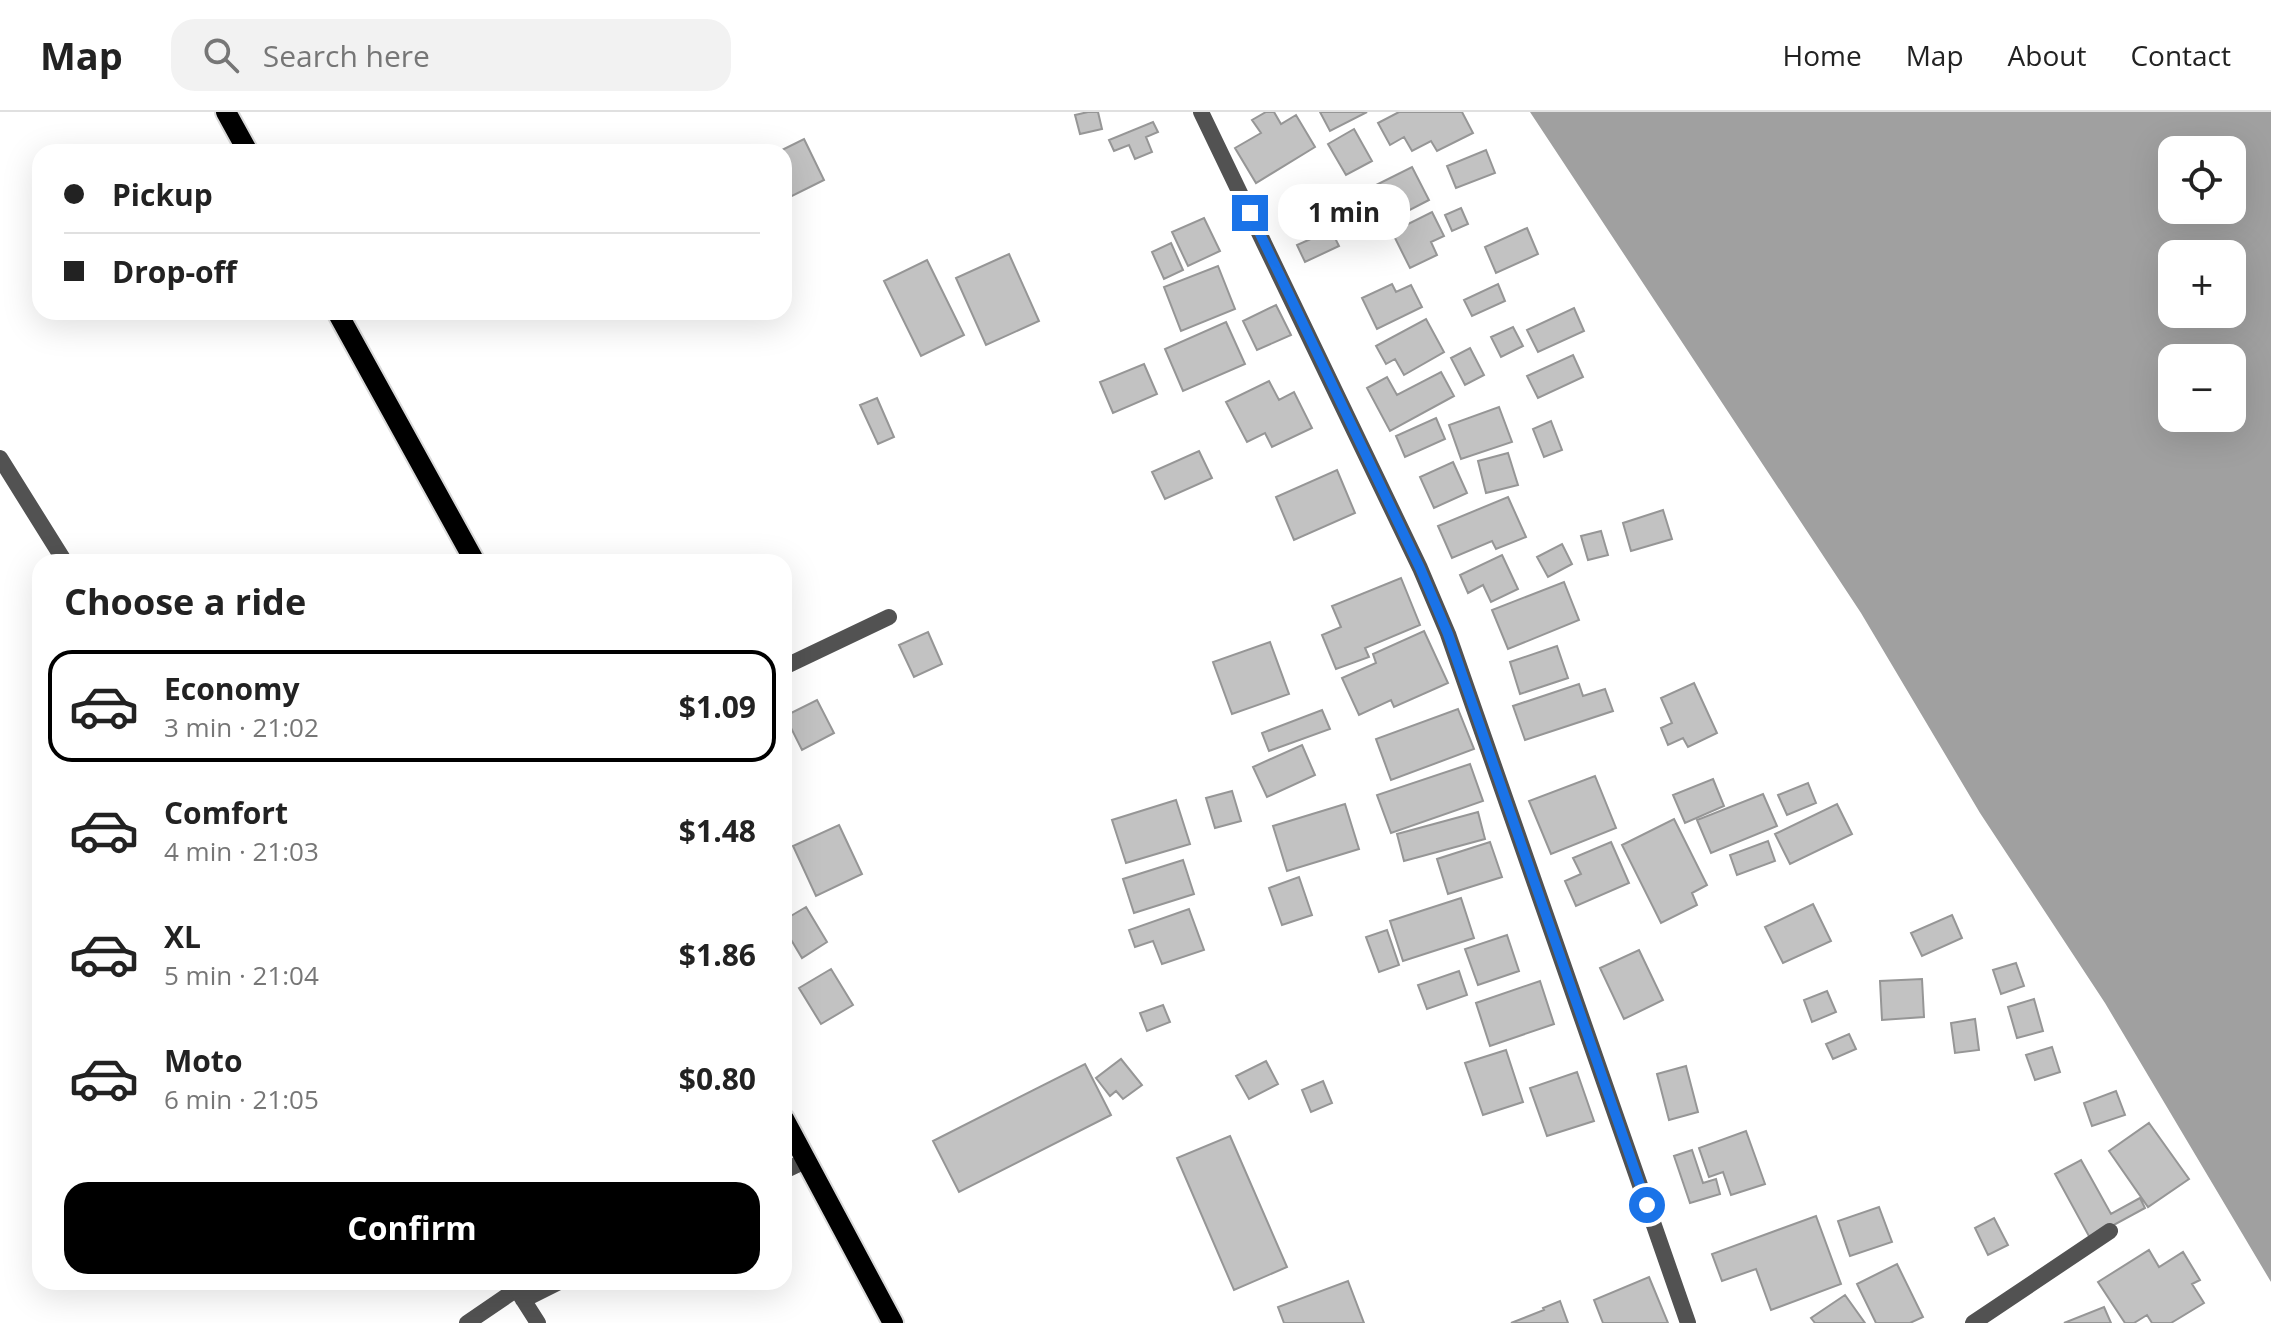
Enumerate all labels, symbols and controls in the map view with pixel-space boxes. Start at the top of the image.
search box [171,19,731,91]
text: Map [40,29,123,81]
icon: search [199,33,243,77]
text: Search here [263,35,430,76]
text: Home [1783,36,1862,74]
text: Map [1906,36,1964,74]
text: About [2008,36,2086,74]
text: Contact [2130,36,2231,74]
map controls [2158,136,2246,432]
button: locate [2158,136,2246,224]
text: Pickup [112,174,213,215]
callout: 1 min [1278,185,1410,241]
text: 1 min [1308,194,1380,230]
route end [1232,195,1268,231]
button: + [2158,240,2246,328]
text: Drop-off [112,251,237,292]
button: − [2158,344,2246,432]
text: Choose a ride [64,577,306,626]
text: Economy [164,668,300,709]
icon: car [68,670,140,742]
text: $1.09 [679,686,756,727]
text: 3 min · 21:02 [164,709,319,745]
text: Comfort [164,792,288,833]
icon: car [68,794,140,866]
text: $1.48 [679,810,756,851]
text: 4 min · 21:03 [164,833,319,869]
text: XL [164,916,201,957]
icon: car [68,918,140,990]
text: $1.86 [679,934,756,975]
text: 5 min · 21:04 [164,957,319,993]
text: Moto [164,1040,242,1081]
icon: car [68,1042,140,1114]
text: $0.80 [679,1058,756,1099]
text: 6 min · 21:05 [164,1081,319,1117]
button: Confirm [64,1182,760,1274]
route start [1629,1187,1665,1223]

